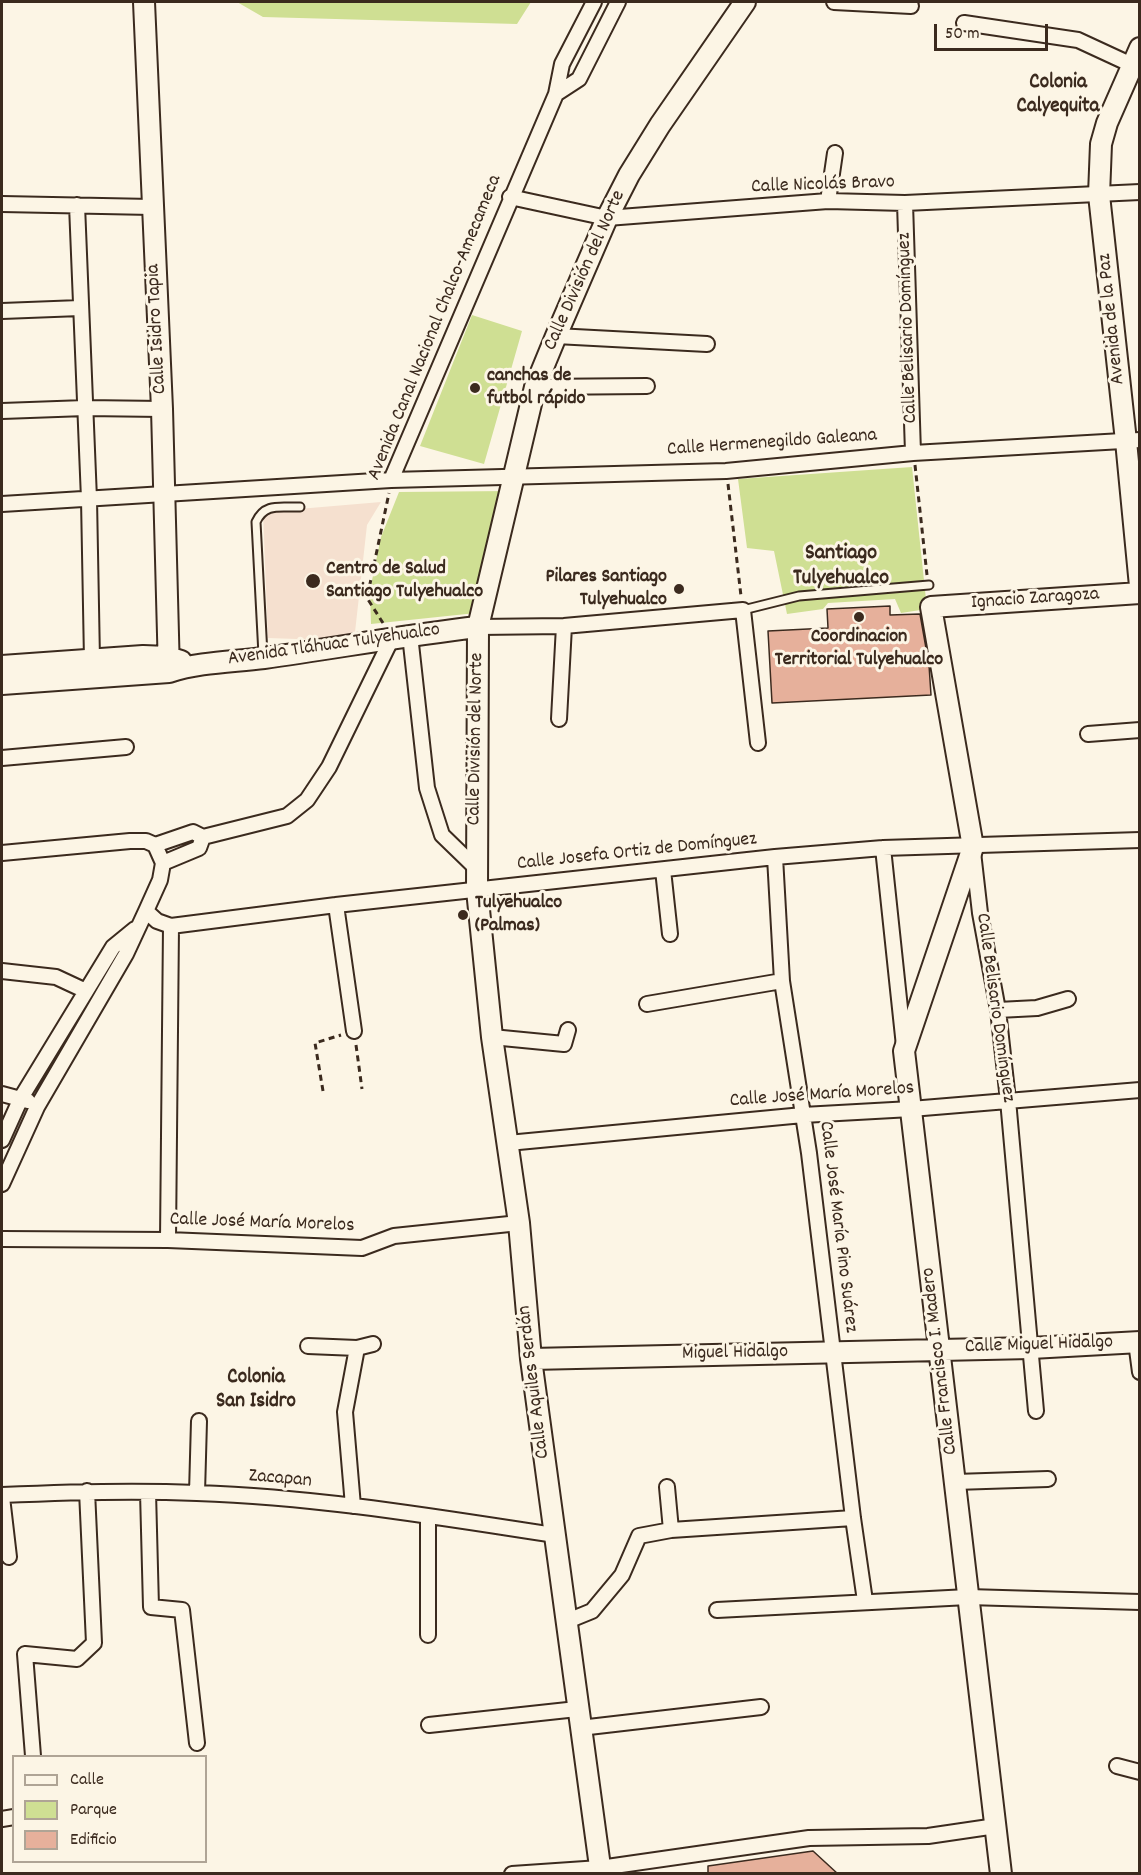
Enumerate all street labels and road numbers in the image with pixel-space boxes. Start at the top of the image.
street label: Calle Nicolás Bravo [751,171,895,201]
street label: Avenida Canal Nacional Chalco-Amecameca [364,172,508,484]
street label: Calle División del Norte [540,187,632,355]
street label: Calle Belisario Domínguez [894,232,924,424]
street label: Avenida de la Paz [1094,252,1132,386]
street label: Calle Isidro Tapia [143,263,173,395]
street label: Calle Hermenegildo Galeana [666,425,878,463]
street label: Ignacio Zaragoza [970,584,1100,616]
street label: Avenida Tláhuac Tulyehualco [226,619,442,673]
street label: Calle División del Norte [463,652,491,826]
street label: Calle Josefa Ortiz de Domínguez [516,828,758,878]
street label: Calle Belisario Domínguez [969,912,1019,1104]
street label: Calle José María Morelos [729,1078,915,1114]
street label: Calle José María Pino Suárez [812,1120,862,1334]
street label: Calle José María Morelos [169,1209,355,1239]
street label: Calle Francisco I. Madero [918,1266,964,1456]
street label: Calle Aquiles Serdán [514,1304,556,1460]
street label: Calle Miguel Hidalgo [965,1331,1113,1361]
street label: Miguel Hidalgo [682,1341,788,1367]
street label: Zacapan [247,1465,313,1495]

